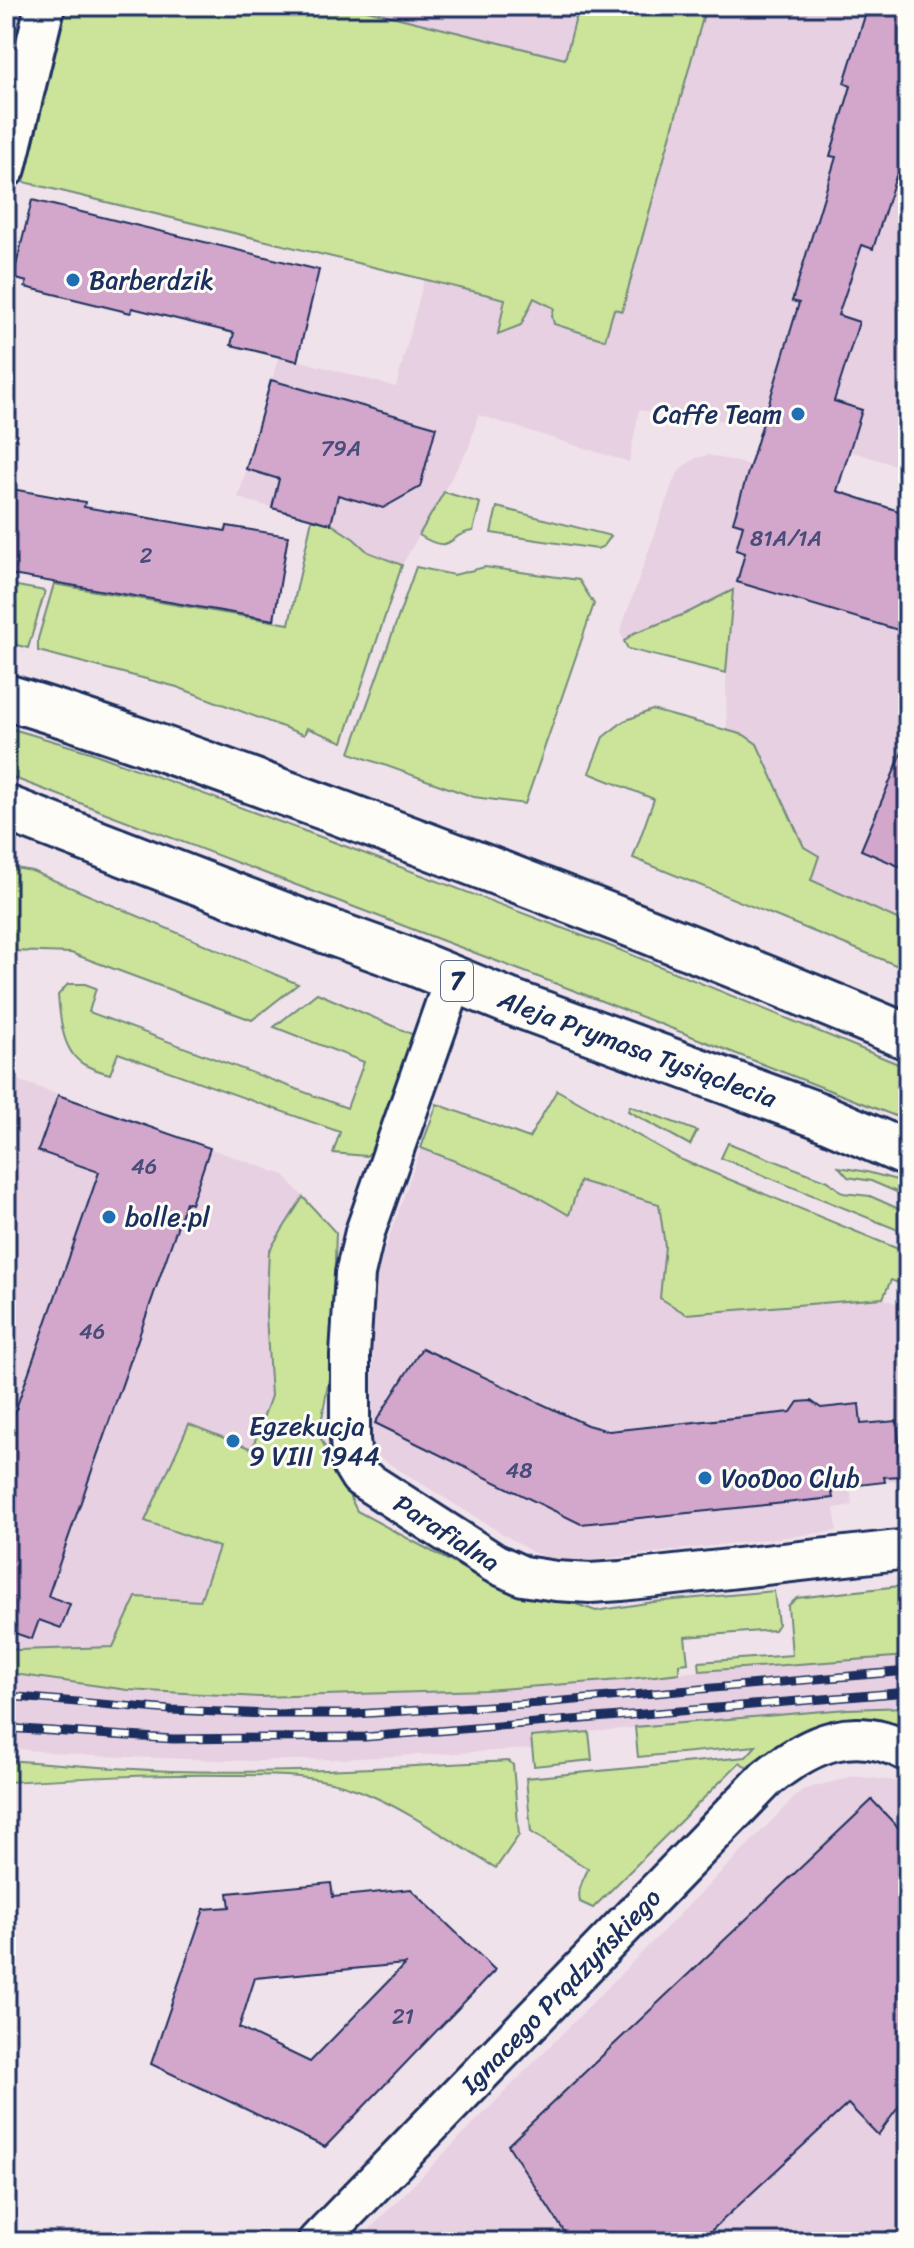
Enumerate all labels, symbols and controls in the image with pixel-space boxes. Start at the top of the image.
place label: Barberdzik [89,257,214,303]
marker: Barberdzik [64,271,82,289]
place label: Caffe Team [653,391,782,437]
marker: Caffe Team [789,405,807,423]
house number: 79A [321,429,361,468]
house number: 81A/1A [750,519,822,558]
house number: 2 [140,536,153,575]
road number: 7 [441,961,473,1001]
street label: Aleja Prymasa Tysiąclecia [490,976,784,1121]
house number: 46 [131,1147,157,1186]
place label: bolle.pl [125,1194,210,1240]
marker: bolle.pl [100,1208,118,1226]
house number: 46 [79,1312,105,1351]
place label: Egzekucja 9 VIII 1944 [249,1403,380,1479]
marker: Egzekucja 9 VIII 1944 [224,1432,242,1450]
house number: 48 [505,1451,533,1490]
place label: VooDoo Club [721,1455,860,1501]
marker: VooDoo Club [696,1469,714,1487]
street label: Parafialna [384,1481,510,1584]
street label: Ignacego Prądzyńskiego [448,1876,673,2106]
house number: 21 [392,1997,414,2036]

